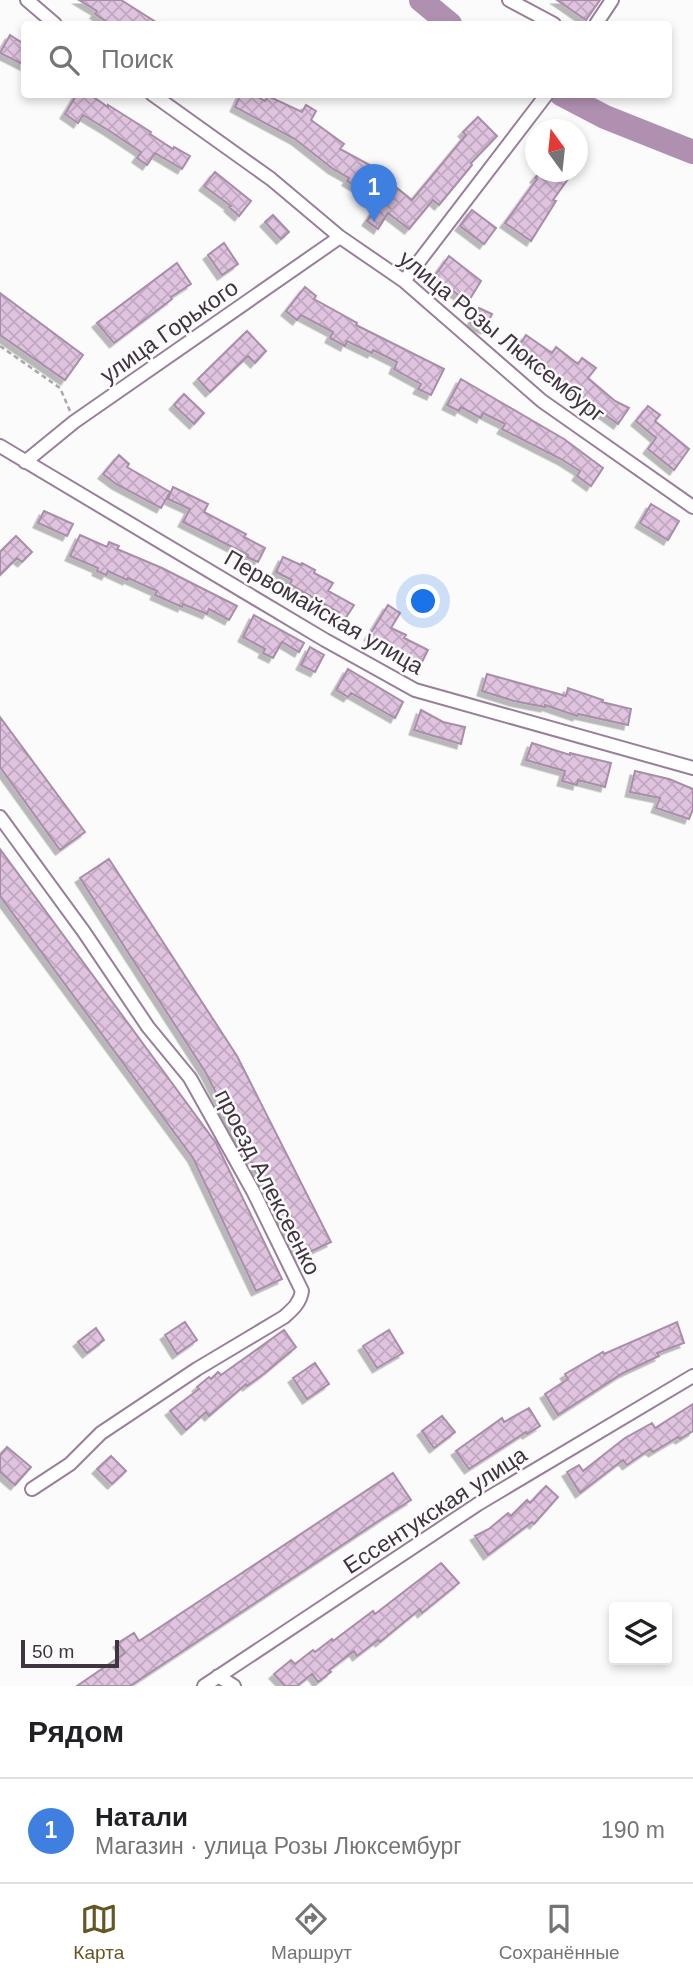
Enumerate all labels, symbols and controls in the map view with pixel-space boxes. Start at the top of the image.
search box [21,21,672,98]
icon: search [45,41,83,79]
text: Поиск [101,44,173,74]
north arrow [525,119,588,182]
pin: 1 [351,164,397,222]
street label: улица Розы Люксембург [394,245,610,427]
street label: улица Горького [95,274,243,388]
street label: Первомайская улица [220,544,428,680]
your location [406,584,440,618]
street label: проезд Алексеенко [210,1085,326,1279]
street label: Ессентукская улица [339,1441,532,1579]
map controls [609,1602,672,1665]
button: layers [609,1602,672,1665]
scale bar [21,1637,119,1669]
text: 50 m [32,1641,74,1662]
text: Рядом [28,1715,124,1748]
text: Натали [95,1802,188,1832]
text: 1 [45,1817,57,1843]
text: 190 m [601,1817,665,1843]
text: Магазин · улица Розы Люксембург [95,1833,462,1859]
tab: Карта [73,1900,124,1964]
tab: Маршрут [271,1900,352,1964]
tab: Сохранённые [499,1900,620,1964]

